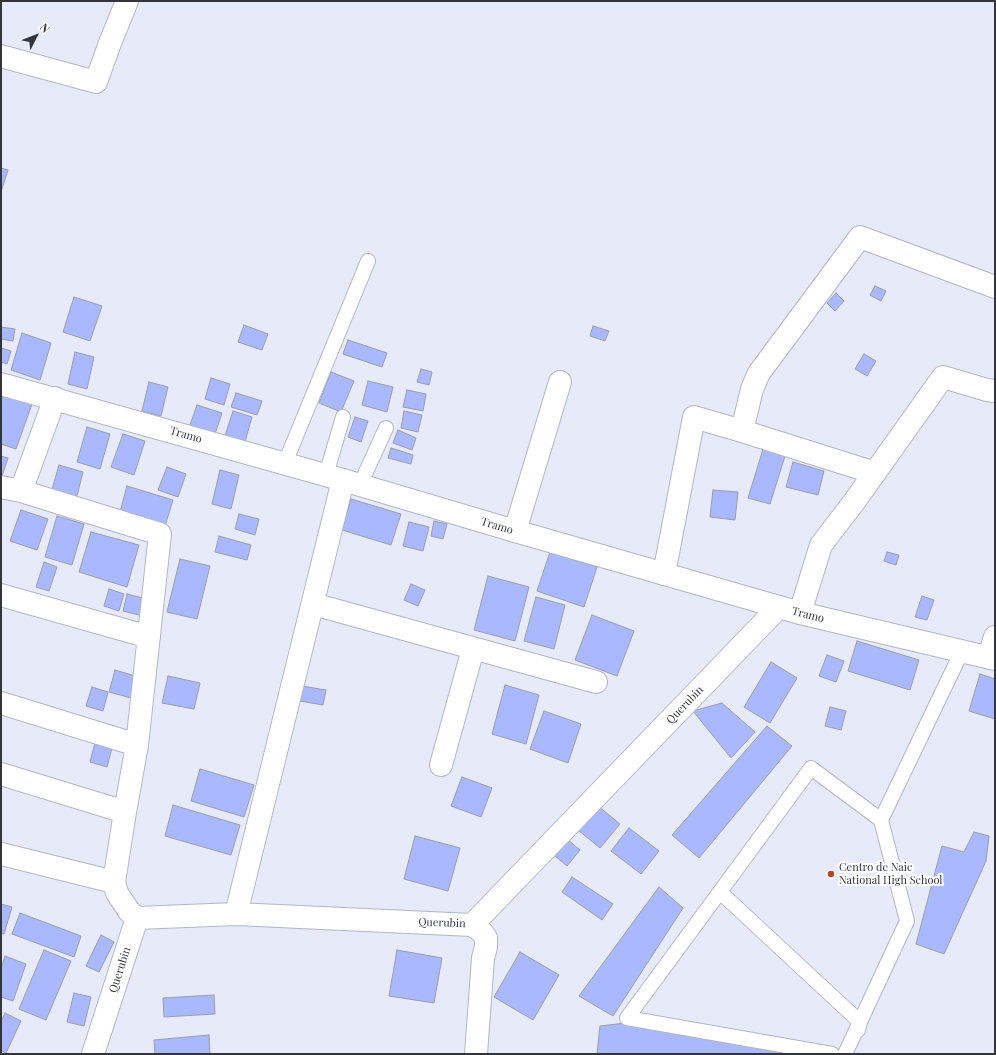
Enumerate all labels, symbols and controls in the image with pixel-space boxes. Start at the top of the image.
north arrow [16,16,56,56]
text: N [37,20,54,36]
street label: Tramo [168,424,204,446]
street label: Tramo [479,515,515,537]
street label: Tramo [790,605,826,625]
street label: Querubin [664,683,706,727]
place label: Centro de Naic National High School [839,861,942,887]
marker: Centro de Naic National High School [826,869,836,879]
street label: Querubin [418,916,466,930]
street label: Querubin [106,945,134,995]

